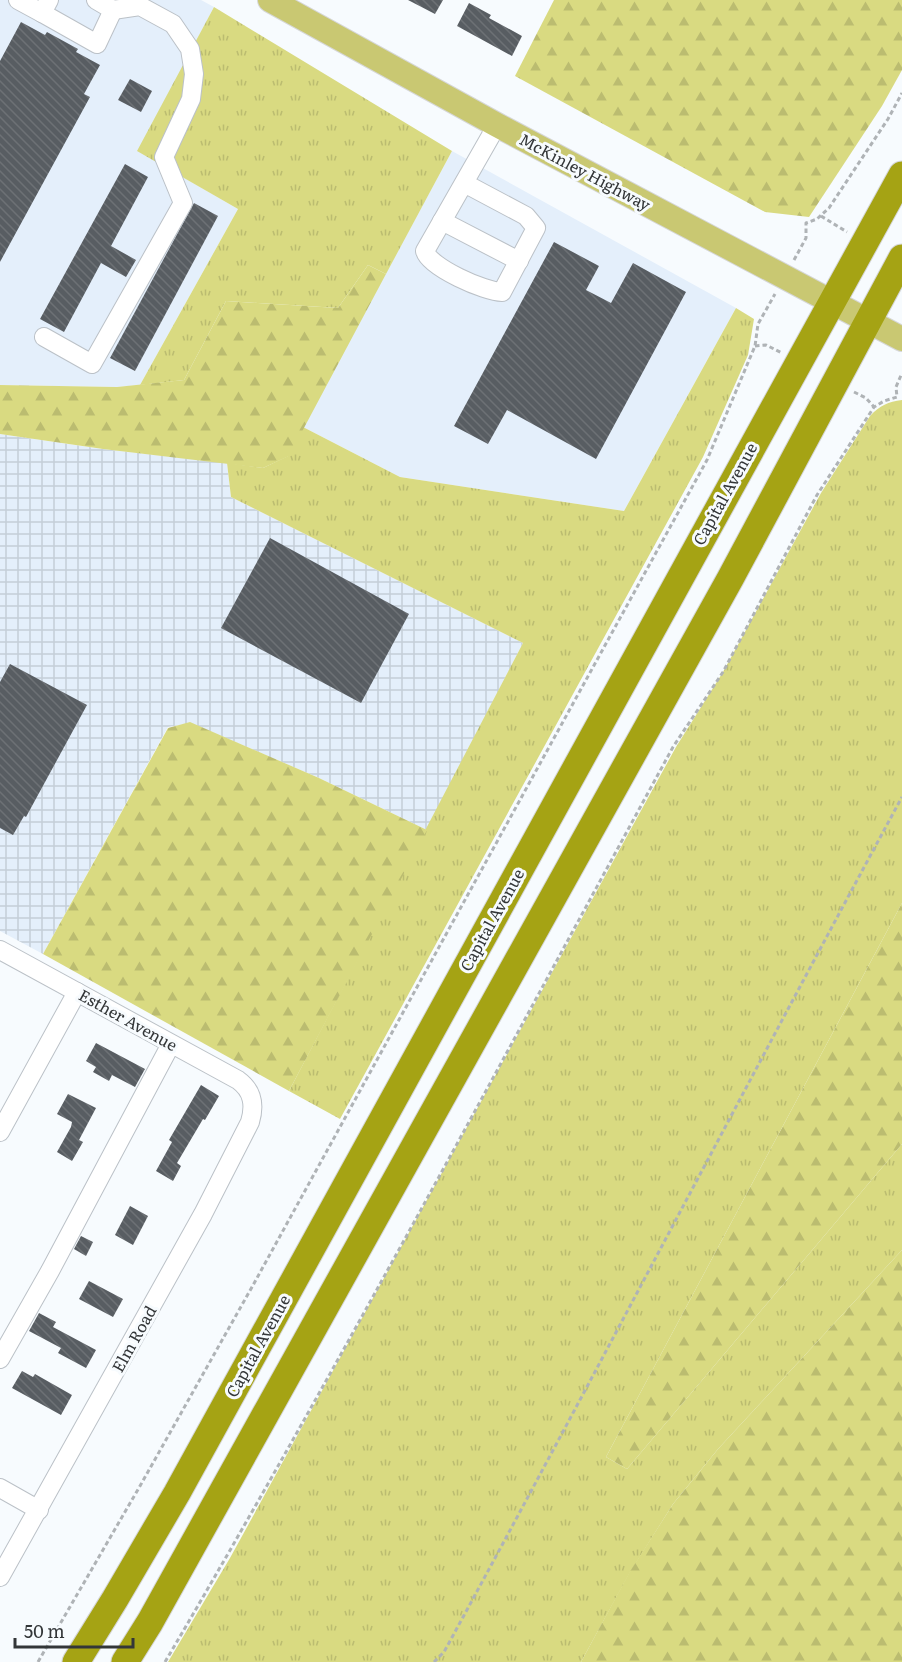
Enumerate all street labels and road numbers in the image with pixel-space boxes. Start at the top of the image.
street label: McKinley Highway [516,126,656,216]
street label: Capital Avenue [686,438,762,549]
street label: Capital Avenue [453,864,529,975]
street label: Esther Avenue [75,982,182,1056]
street label: Capital Avenue [219,1290,295,1401]
street label: Elm Road [105,1301,161,1376]

